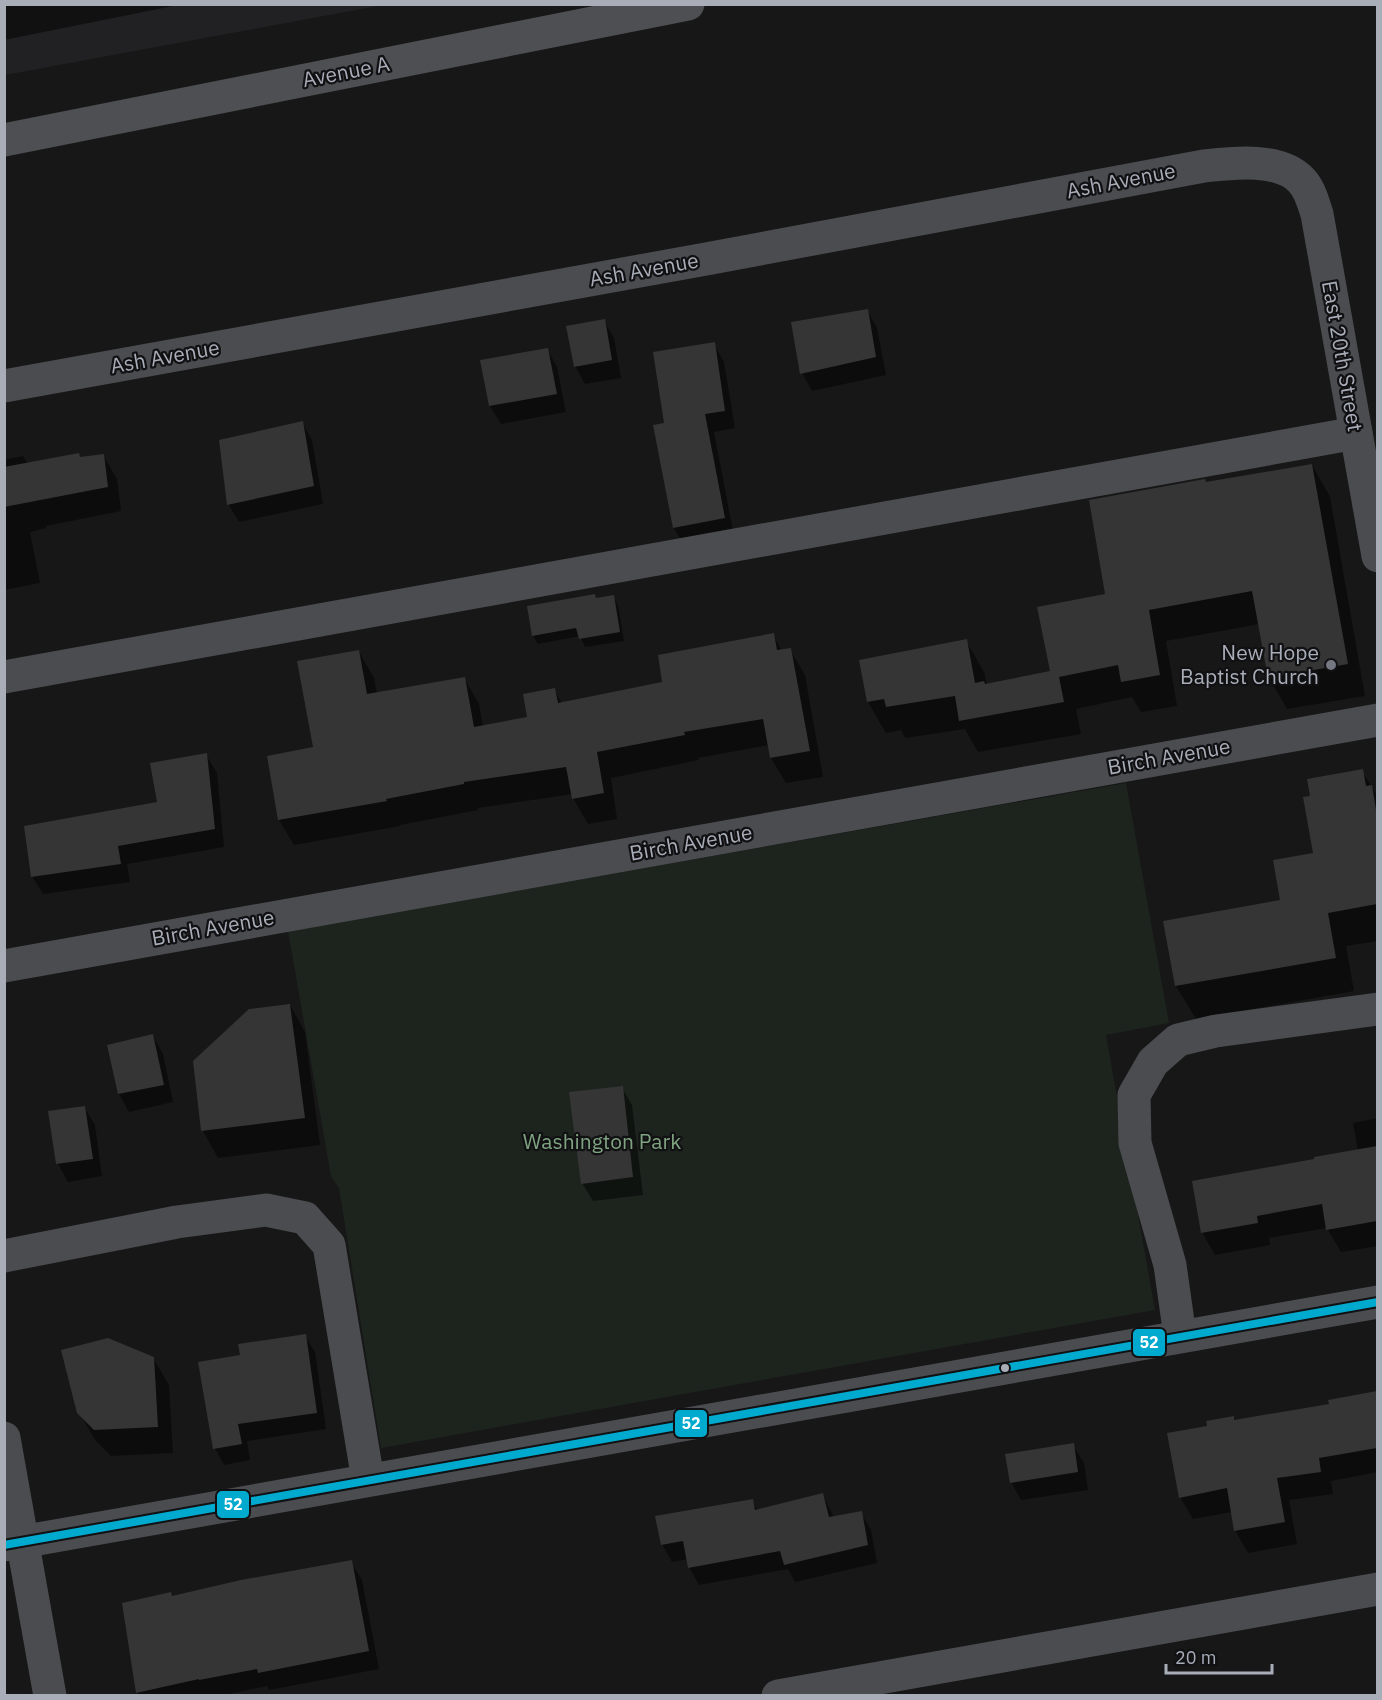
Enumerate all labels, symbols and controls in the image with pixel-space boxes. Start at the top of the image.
street label: Avenue A [300,49,392,93]
street label: Ash Avenue [1064,156,1178,204]
street label: Ash Avenue [587,246,701,292]
street label: East 20th Street [1316,278,1370,434]
street label: Ash Avenue [108,333,222,379]
place label: New Hope Baptist Church [1180,638,1319,690]
marker: New Hope Baptist Church [1324,658,1338,672]
street label: Birch Avenue [1105,731,1232,781]
street label: Birch Avenue [627,817,754,867]
street label: Birch Avenue [149,902,276,952]
park label: Washington Park [523,1127,681,1155]
line badge: 52 [1132,1328,1166,1357]
text: 52 [1139,1332,1159,1352]
unlabelled marker [999,1362,1011,1374]
line badge: 52 [674,1409,708,1438]
text: 52 [681,1413,701,1433]
line badge: 52 [216,1490,250,1519]
text: 52 [223,1494,243,1514]
scale bar [1166,1637,1272,1675]
text: 20 m [1175,1646,1217,1669]

